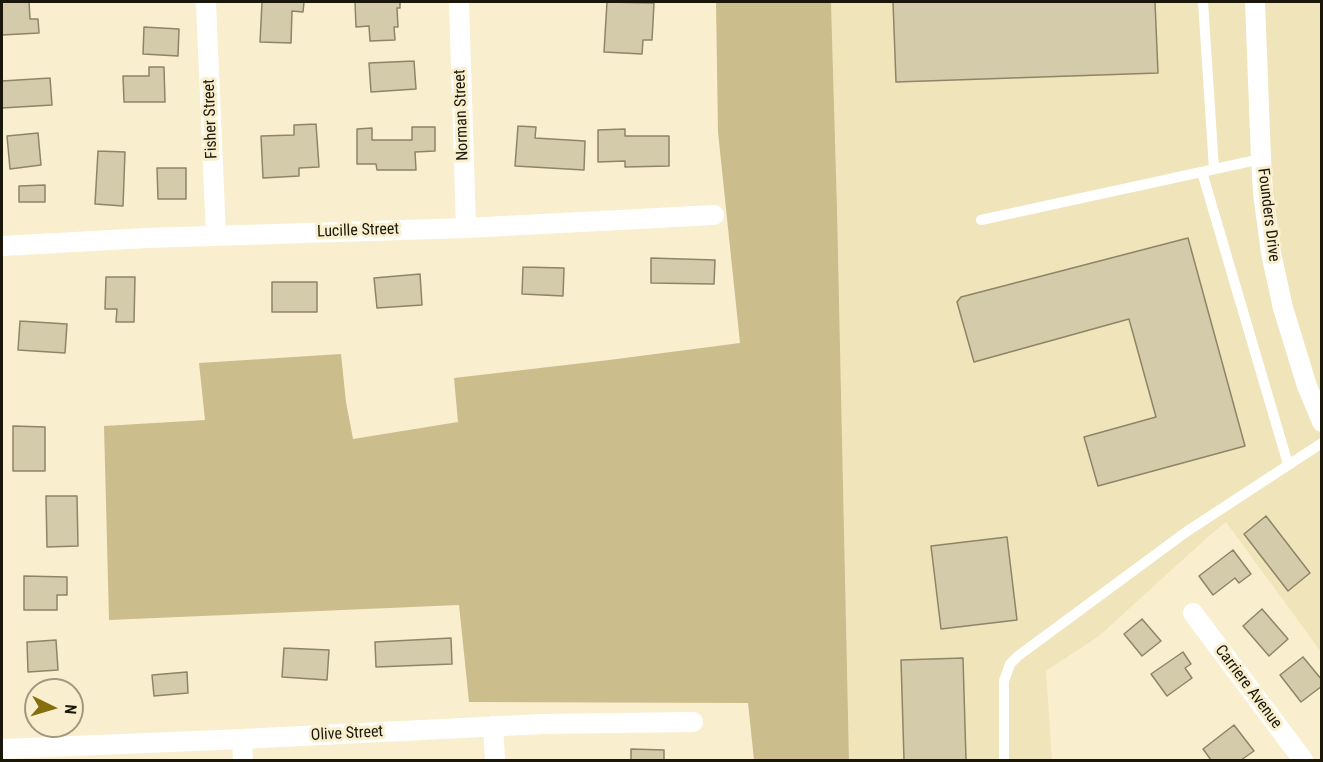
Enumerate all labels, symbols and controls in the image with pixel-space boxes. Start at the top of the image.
street label: Norman Street [451,69,473,161]
street label: Fisher Street [200,79,222,159]
street label: Founders Drive [1253,167,1283,263]
street label: Lucille Street [317,220,399,242]
street label: Carriere Avenue [1210,641,1286,733]
north arrow [24,678,84,738]
text: N [61,704,80,715]
street label: Olive Street [310,723,384,745]

